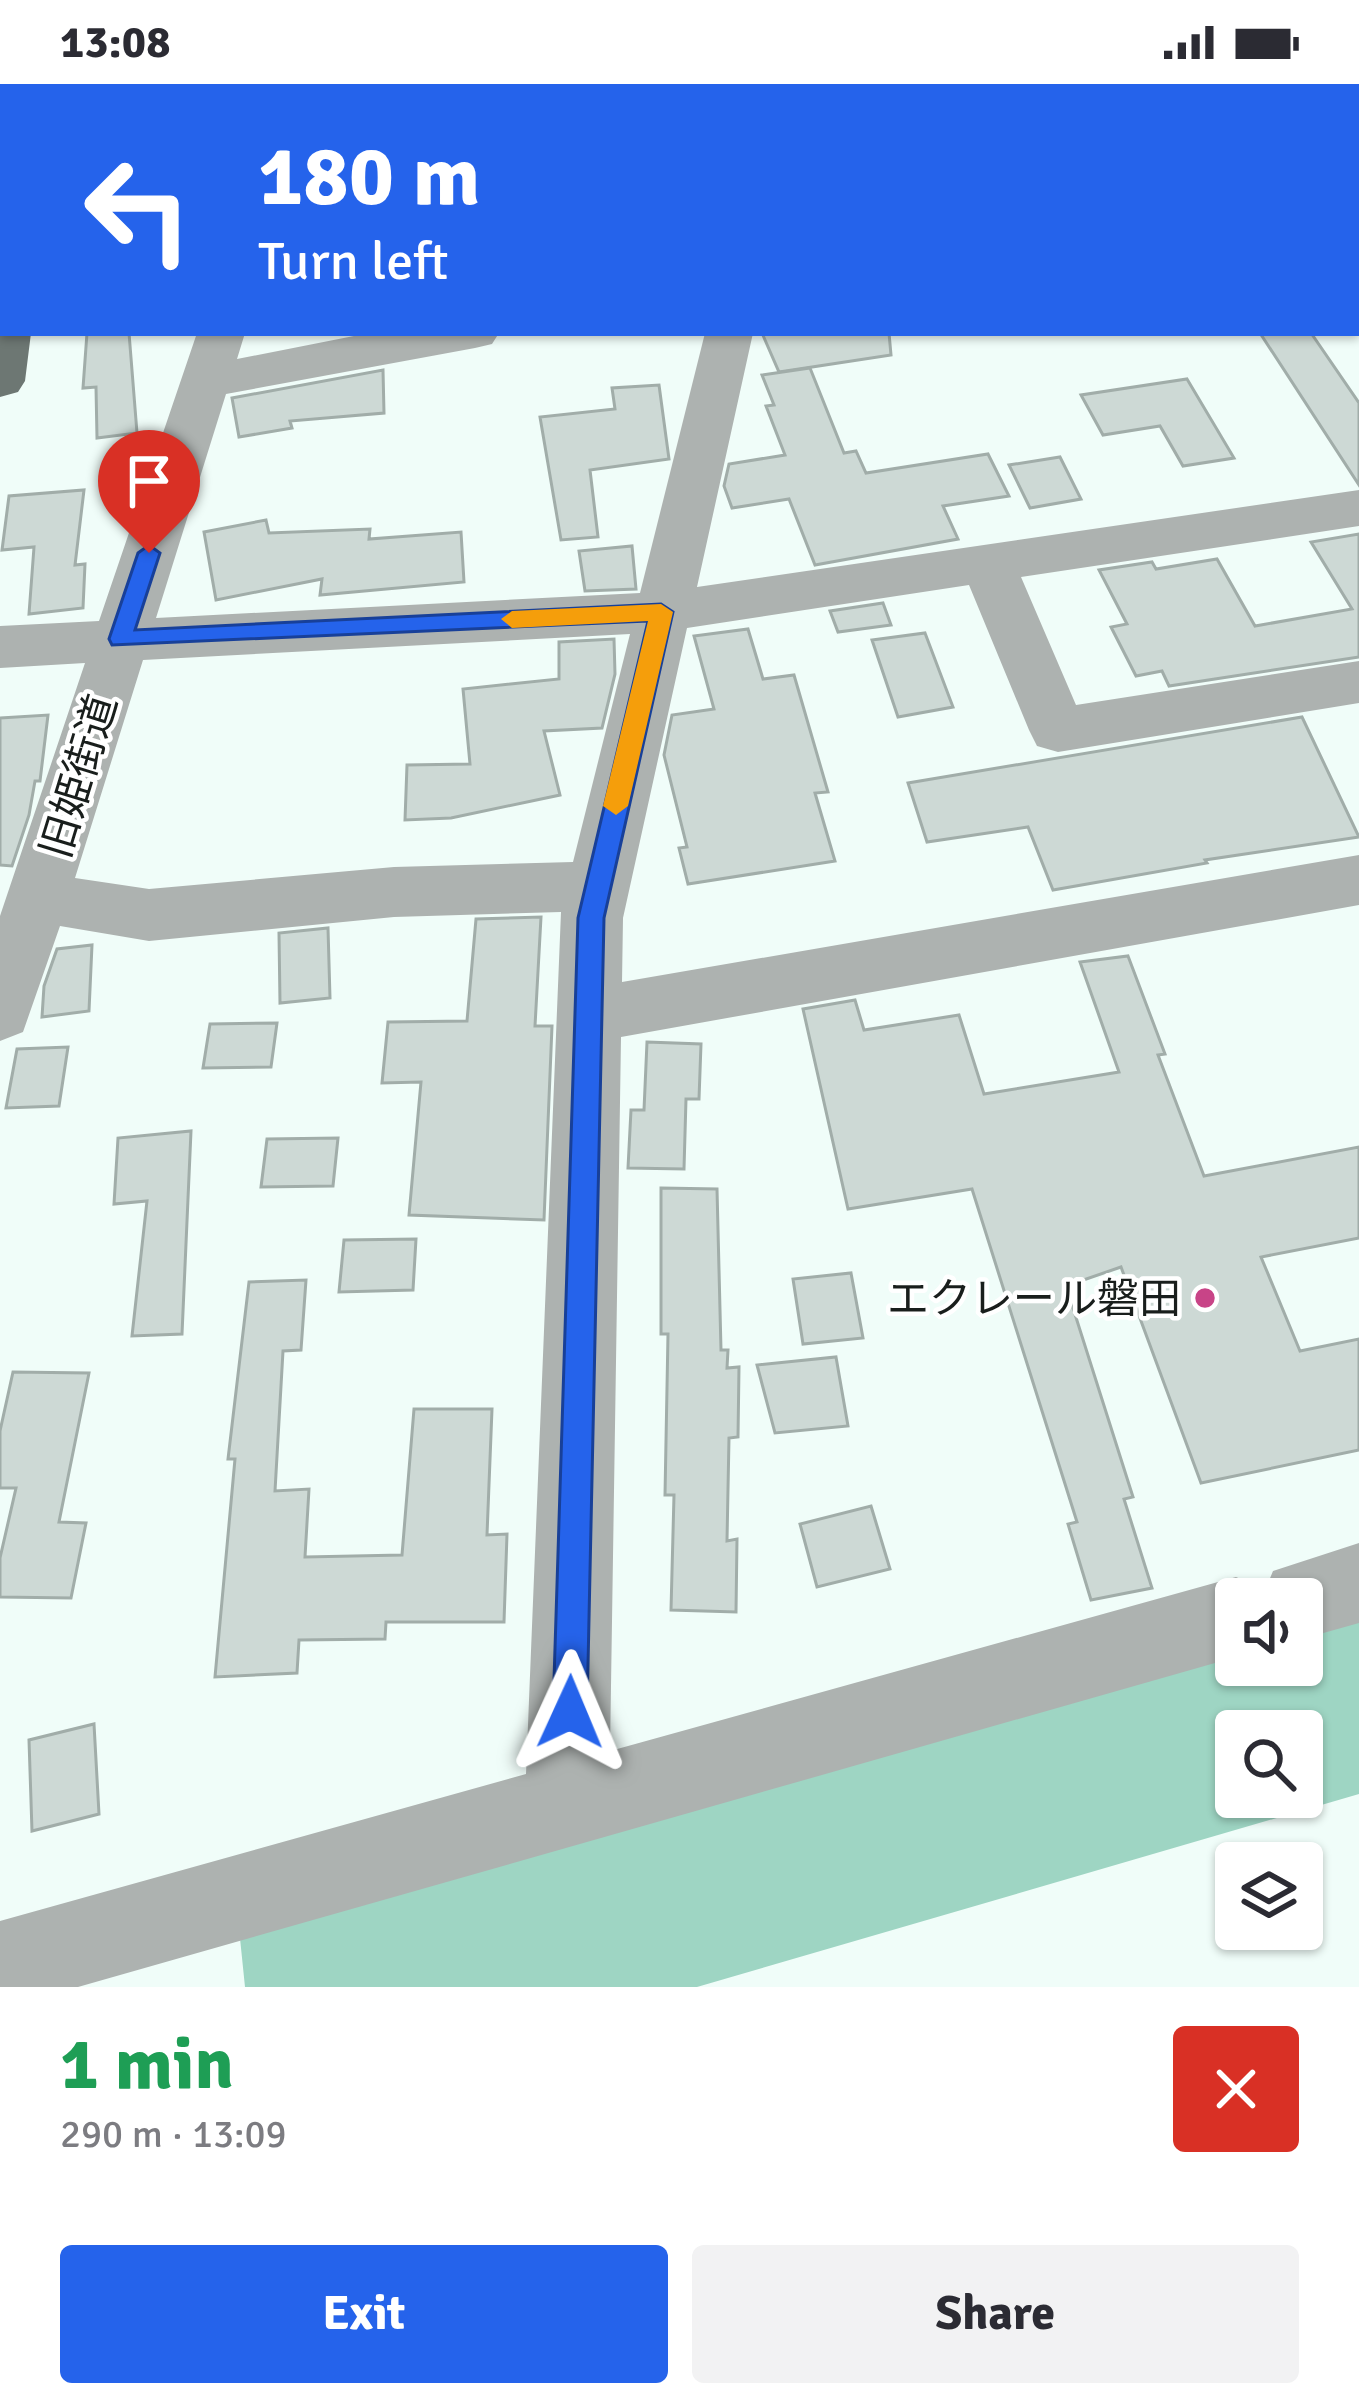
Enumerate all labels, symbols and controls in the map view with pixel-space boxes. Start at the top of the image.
text: 13:08 [60,15,170,70]
text: 180 m [258,125,480,229]
icon: left [60,132,216,288]
text: Turn left [258,228,448,295]
pin [98,430,200,553]
icon: arrive [116,448,182,514]
street label: 旧姫街道 [30,689,128,864]
place label: エクレール磐田 [887,1274,1181,1325]
marker: エクレール磐田 [1192,1285,1218,1311]
map controls [1215,1578,1323,1950]
button: sound [1215,1578,1323,1686]
position arrow [507,1649,633,1775]
button: search [1215,1710,1323,1818]
button: layers [1215,1842,1323,1950]
text: 1 min [60,2020,234,2109]
button: close [1173,2026,1299,2152]
text: 290 m · 13:09 [60,2110,287,2158]
button: Exit [60,2245,668,2383]
button: Share [692,2245,1299,2383]

